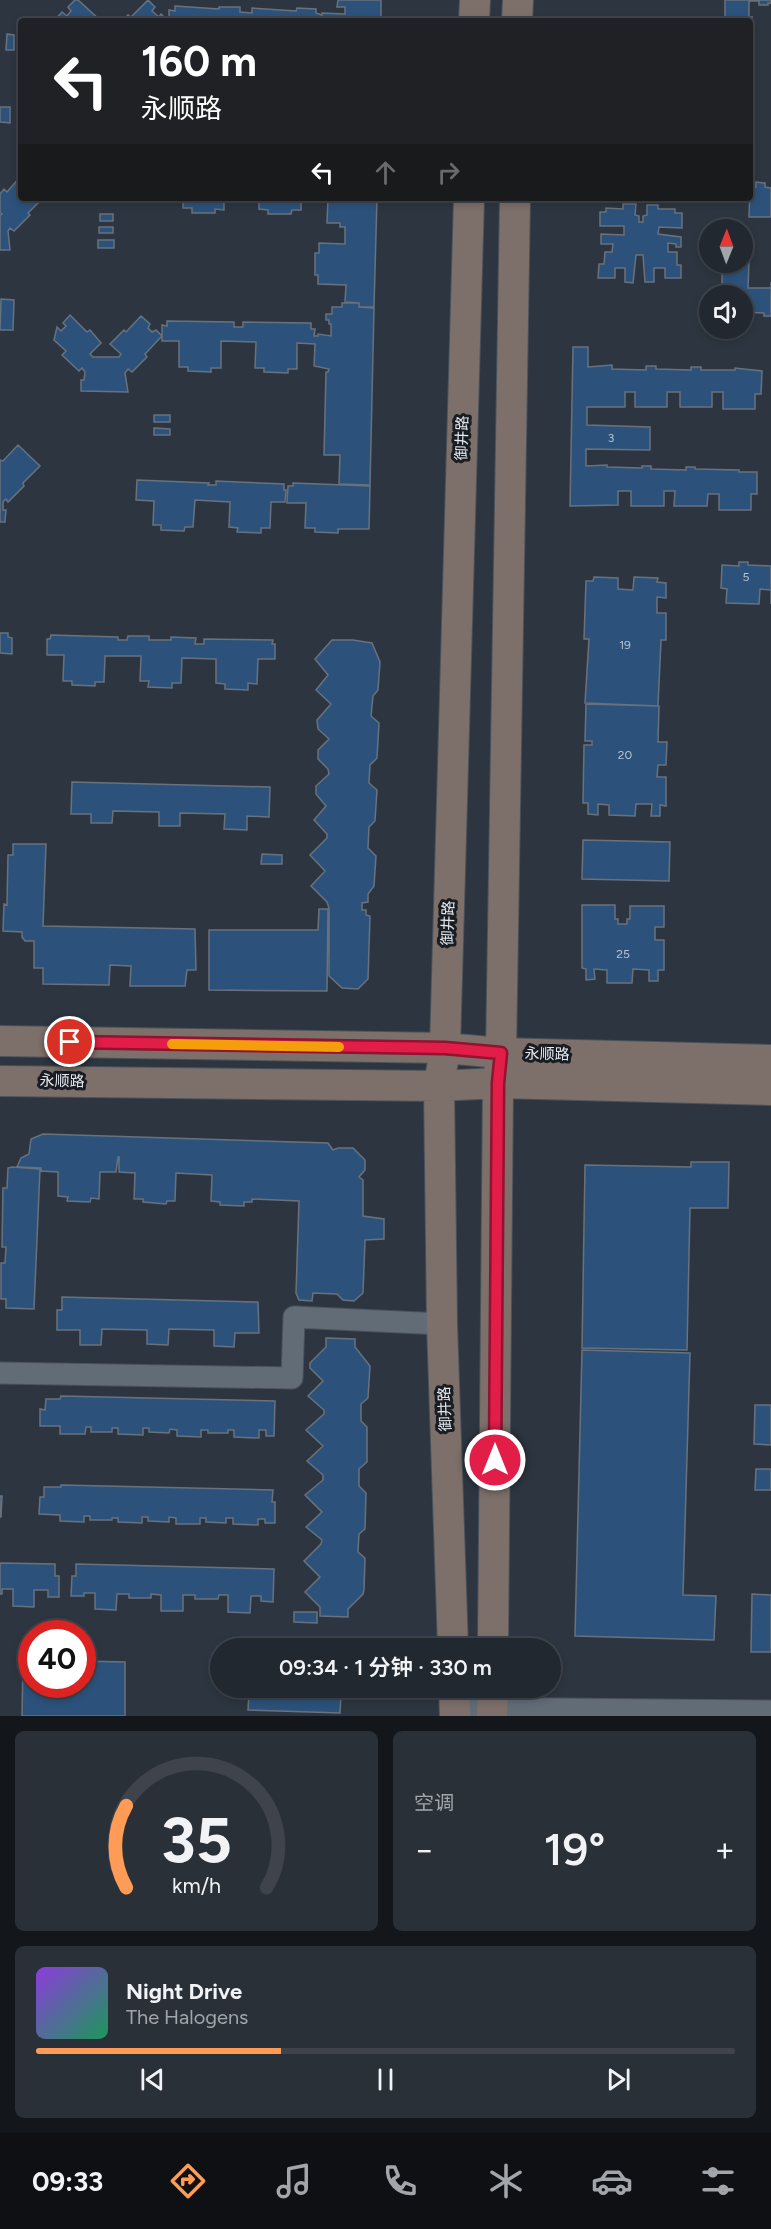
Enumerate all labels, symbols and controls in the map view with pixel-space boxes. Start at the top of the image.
text: 160 m [141,36,257,87]
icon: left [42,42,120,120]
text: 永顺路 [141,92,222,125]
icon: left [306,156,339,189]
icon: ahead [369,156,402,189]
icon: right [432,156,465,189]
north arrow [699,219,753,273]
map controls [699,219,753,339]
button: sound [699,285,753,339]
street label: 御井路 [452,415,472,461]
house number: 3 [608,431,614,445]
house number: 5 [743,570,750,584]
house number: 19 [619,638,631,652]
house number: 20 [618,748,633,762]
street label: 御井路 [438,900,458,946]
house number: 25 [616,947,630,961]
pin [44,1016,95,1067]
icon: arrive [53,1025,86,1058]
street label: 永顺路 [524,1045,570,1063]
street label: 永顺路 [39,1072,85,1090]
street label: 御井路 [435,1386,455,1432]
position arrow [463,1428,527,1492]
speed limit sign: 40 [18,1620,96,1698]
text: 09:34 · 1 分钟 · 330 m [279,1654,492,1681]
text: 空调 [414,1791,454,1815]
text: 35 [161,1803,232,1878]
text: 19° [544,1822,605,1876]
text: − [414,1830,435,1869]
text: + [714,1830,735,1869]
text: km/h [172,1873,221,1898]
text: Night Drive [126,1978,242,2005]
text: The Halogens [126,2005,248,2029]
icon: previous [136,2063,169,2096]
icon: pause [369,2063,402,2096]
icon: next [602,2063,635,2096]
icon: directions [167,2160,209,2202]
icon: music [273,2160,315,2202]
icon: phone [379,2160,421,2202]
icon: climate [485,2160,527,2202]
icon: car [591,2160,633,2202]
icon: filters [697,2160,739,2202]
text: 09:33 [32,2165,103,2198]

